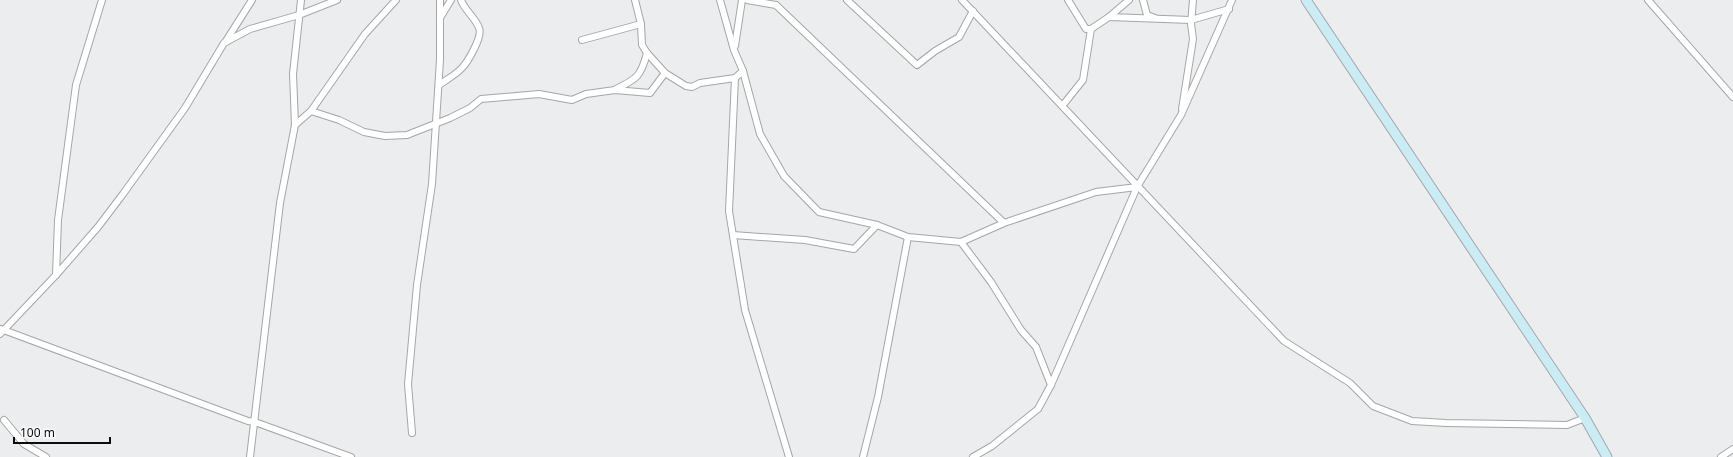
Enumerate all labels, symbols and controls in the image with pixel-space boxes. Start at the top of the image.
scale bar [14,419,110,445]
text: 100 m [20,424,55,441]

